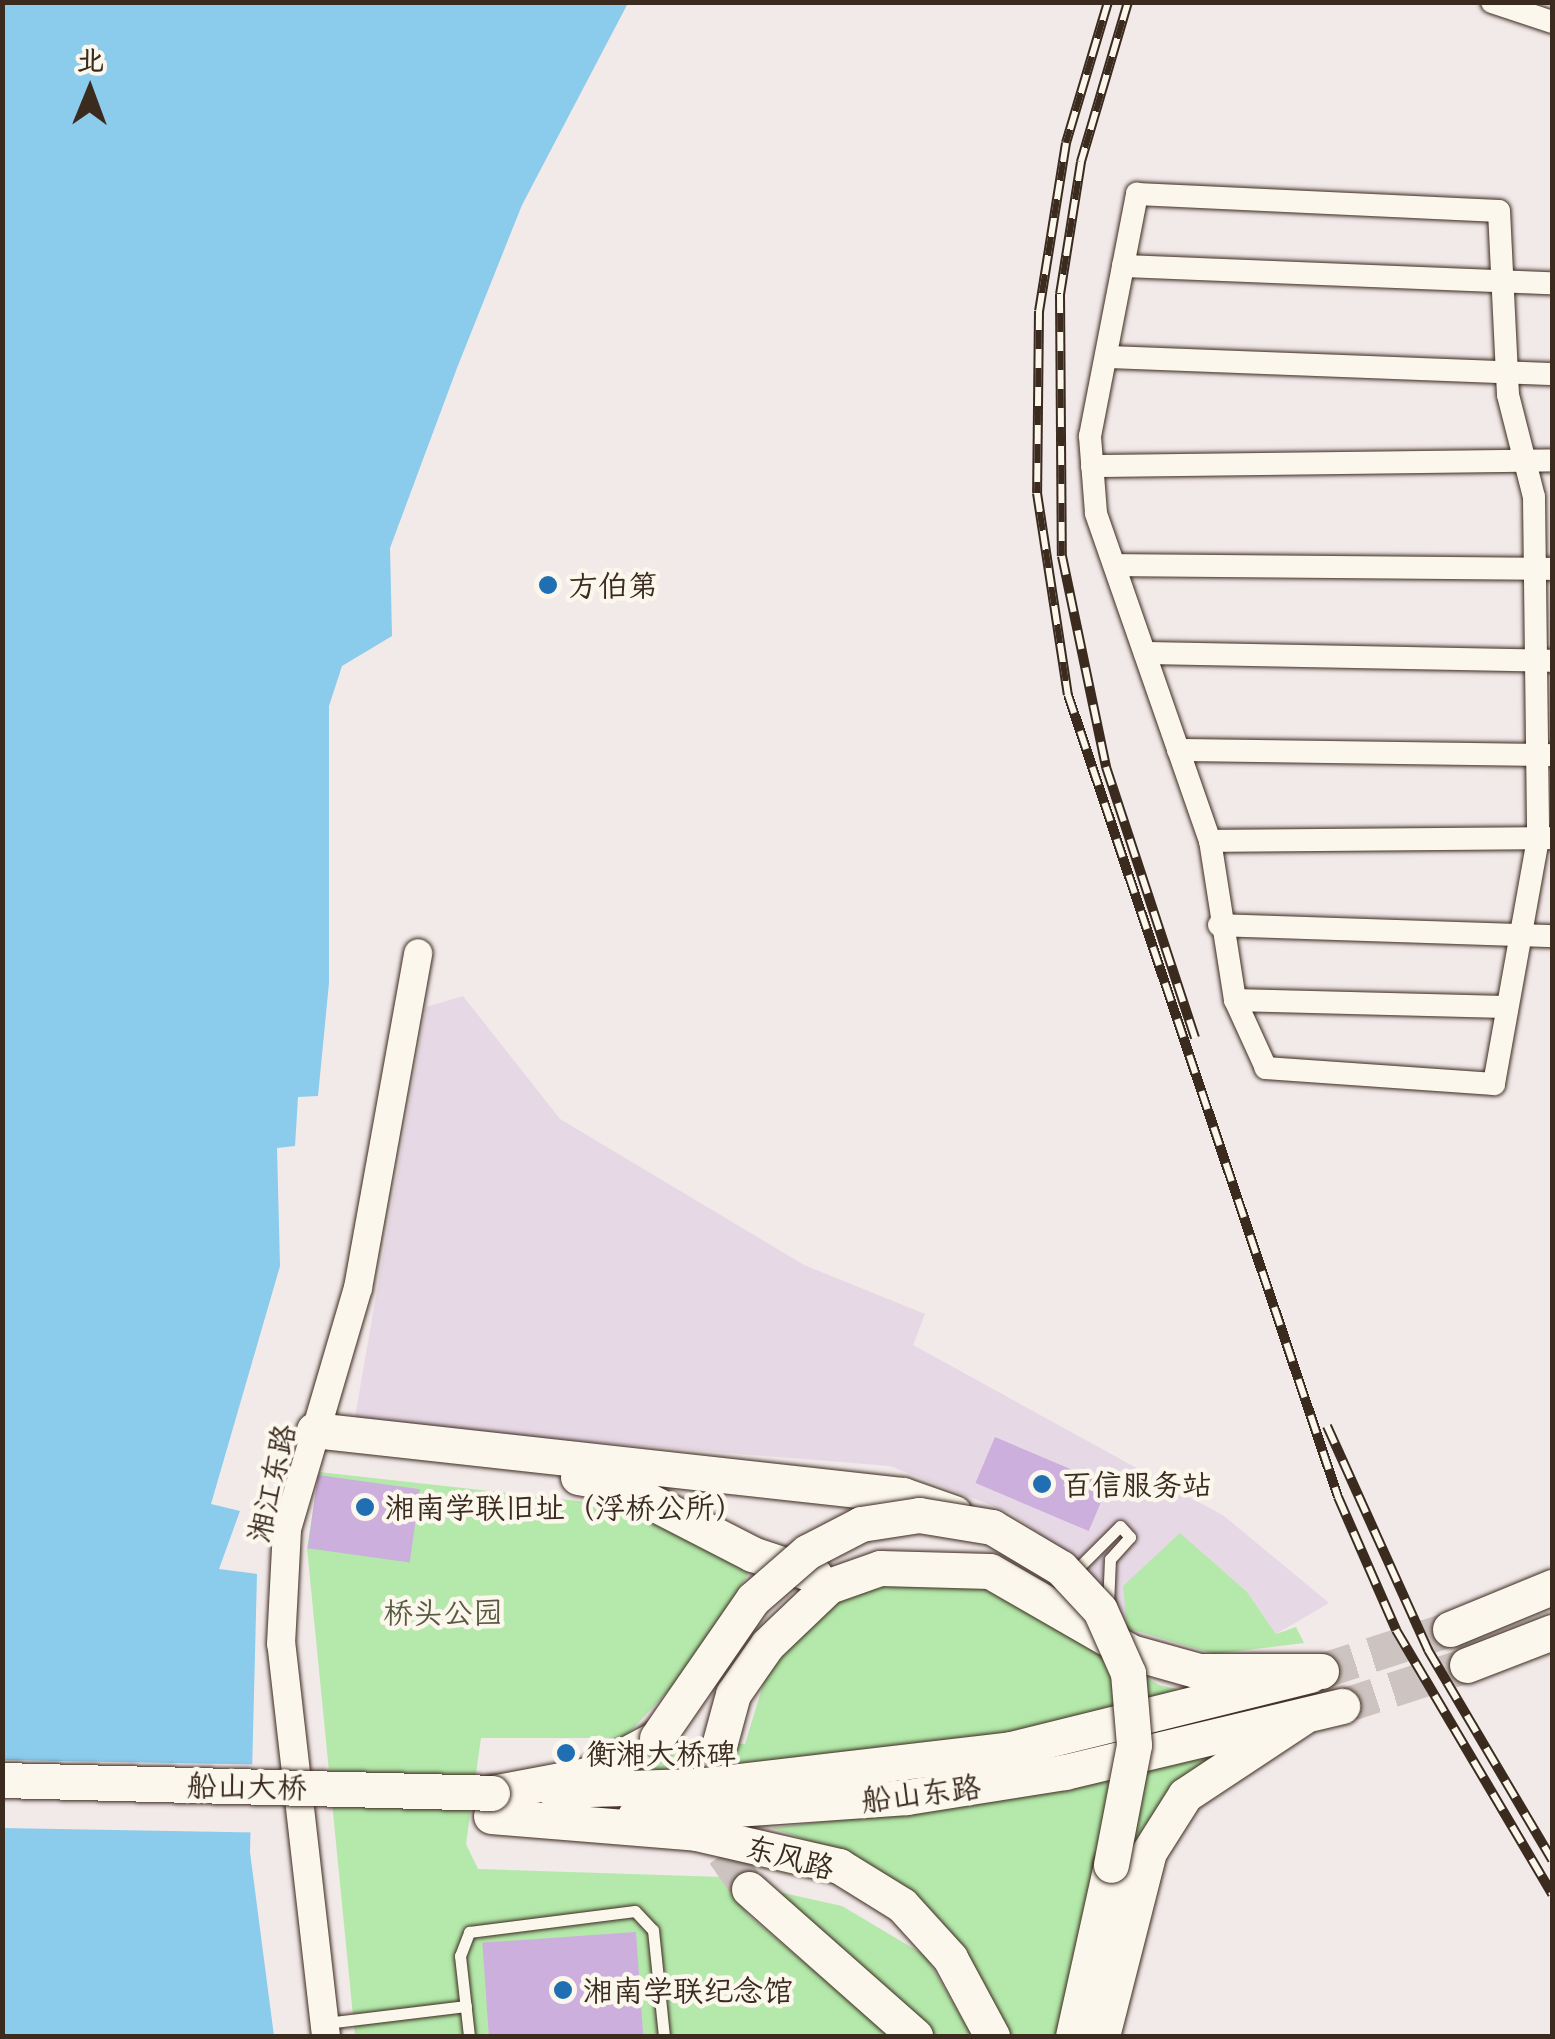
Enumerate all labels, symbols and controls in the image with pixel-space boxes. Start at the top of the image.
north arrow [40,40,140,140]
text: 北 [76,41,105,79]
place label: 方伯第 [568,567,658,603]
marker: 方伯第 [537,574,559,596]
street label: 湘江东路 [240,1420,302,1546]
place label: 百信服务站 [1062,1466,1212,1502]
marker: 百信服务站 [1031,1473,1053,1495]
place label: 湘南学联旧址（浮桥公所） [385,1489,745,1525]
marker: 湘南学联旧址（浮桥公所） [354,1496,376,1518]
park label: 桥头公园 [383,1594,503,1630]
place label: 衡湘大桥碑 [586,1735,736,1771]
marker: 衡湘大桥碑 [555,1742,577,1764]
street label: 船山大桥 [187,1767,307,1805]
street label: 船山东路 [859,1768,983,1818]
street label: 东风路 [742,1828,838,1886]
place label: 湘南学联纪念馆 [583,1972,793,2008]
marker: 湘南学联纪念馆 [552,1979,574,2001]

